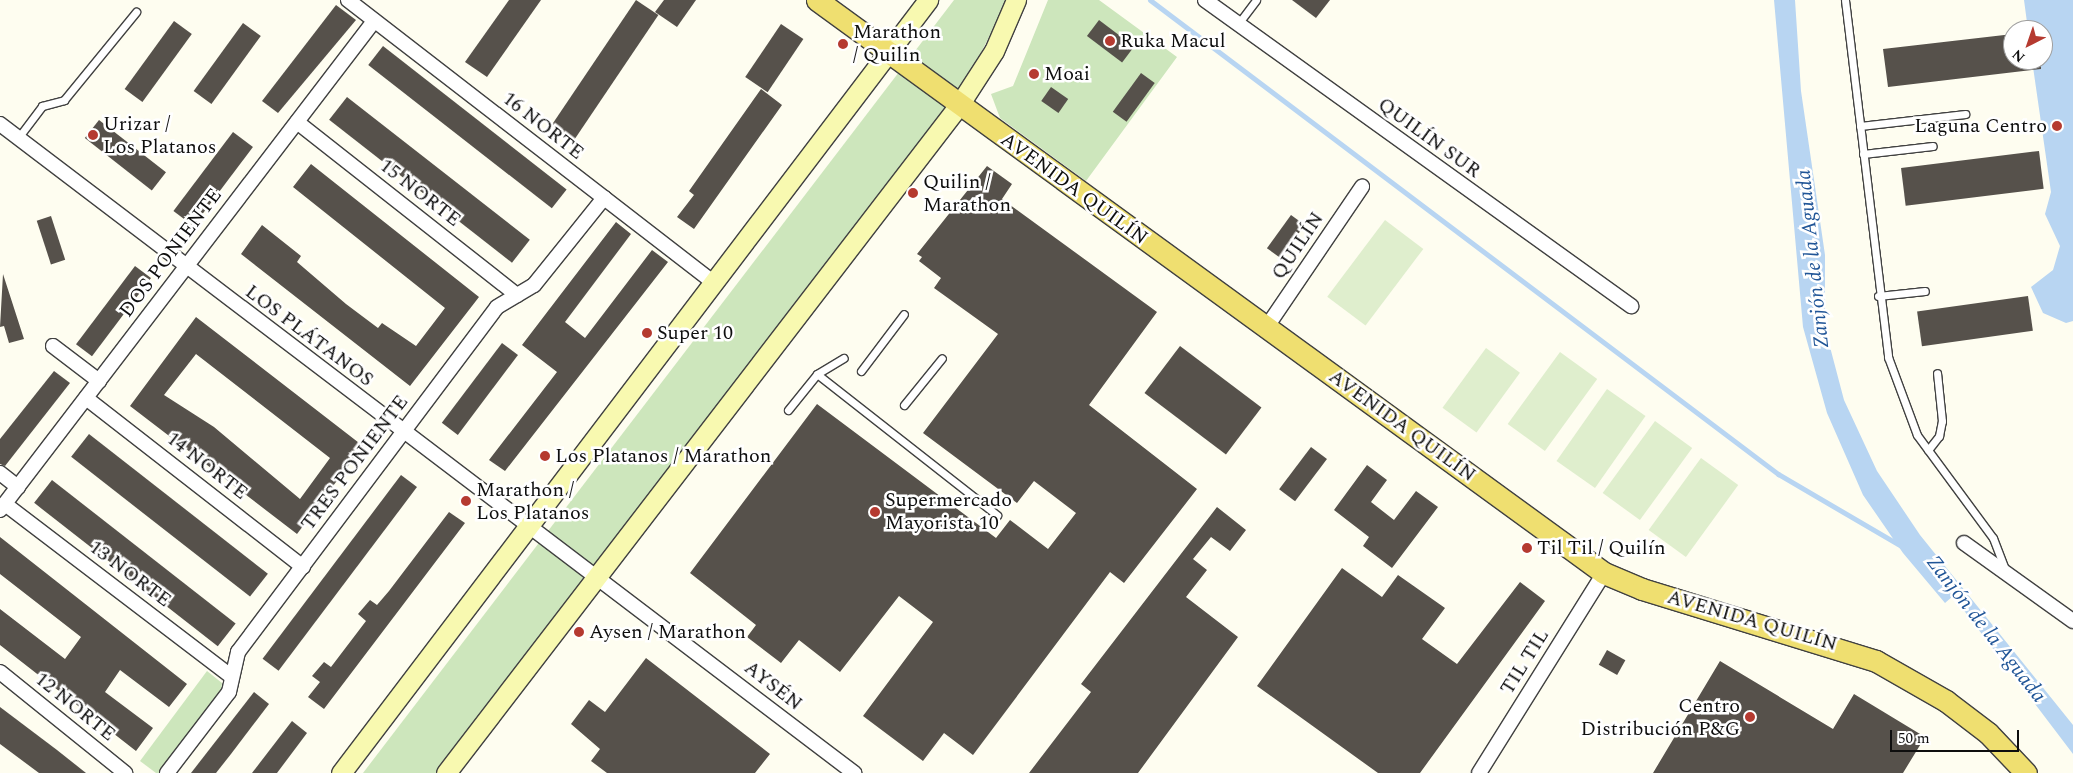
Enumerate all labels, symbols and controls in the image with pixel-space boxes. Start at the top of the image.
north arrow [2003,20,2053,70]
place label: Marathon / Quilin [853,21,941,68]
place label: Ruka Macul [1120,29,1226,53]
marker: Ruka Macul [1104,35,1116,47]
marker: Marathon / Quilin [837,38,849,50]
text: N [2007,44,2030,68]
place label: Moai [1044,62,1090,86]
marker: Moai [1028,68,1040,80]
street label: 16 NORTE [498,87,588,165]
street label: QUILÍN SUR [1373,93,1485,183]
place label: Urizar / Los Platanos [103,112,216,159]
place label: Laguna Centro [1914,114,2047,138]
marker: Laguna Centro [2051,120,2063,132]
street label: AVENIDA QUILÍN [996,128,1152,250]
marker: Urizar / Los Platanos [87,129,99,141]
street label: 15 NORTE [375,154,465,232]
water label: Zanjón de la Aguada [1791,168,1835,350]
place label: Quilin / Marathon [923,170,1011,217]
street label: DOS PONIENTE [115,184,227,322]
marker: Quilin / Marathon [907,187,919,199]
street label: QUILÍN [1267,208,1329,284]
street label: LOS PLÁTANOS [240,280,378,392]
place label: Super 10 [657,321,733,345]
marker: Super 10 [641,327,653,339]
street label: AVENIDA QUILÍN [1324,365,1480,487]
street label: TRES PONIENTE [296,391,414,535]
street label: 14 NORTE [162,427,252,505]
place label: Los Platanos / Marathon [555,444,771,468]
marker: Los Platanos / Marathon [539,450,551,462]
place label: Marathon / Los Platanos [476,478,589,525]
place label: Supermercado Mayorista 10 [885,489,1012,536]
marker: Marathon / Los Platanos [460,495,472,507]
marker: Supermercado Mayorista 10 [869,506,881,518]
street label: 13 NORTE [84,535,176,613]
place label: Til Til / Quilín [1537,536,1666,560]
marker: Til Til / Quilín [1521,542,1533,554]
water label: Zanjón de la Aguada [1921,550,2051,708]
street label: AVENIDA QUILÍN [1664,585,1840,657]
place label: Aysen / Marathon [589,620,746,644]
street label: TIL TIL [1496,625,1554,699]
marker: Aysen / Marathon [573,626,585,638]
street label: AYSÉN [739,656,807,716]
street label: 12 NORTE [30,667,120,747]
place label: Centro Distribución P&G [1581,694,1740,741]
marker: Centro Distribución P&G [1744,711,1756,723]
scale bar [1893,720,2022,752]
text: 50 m [1898,727,1930,750]

